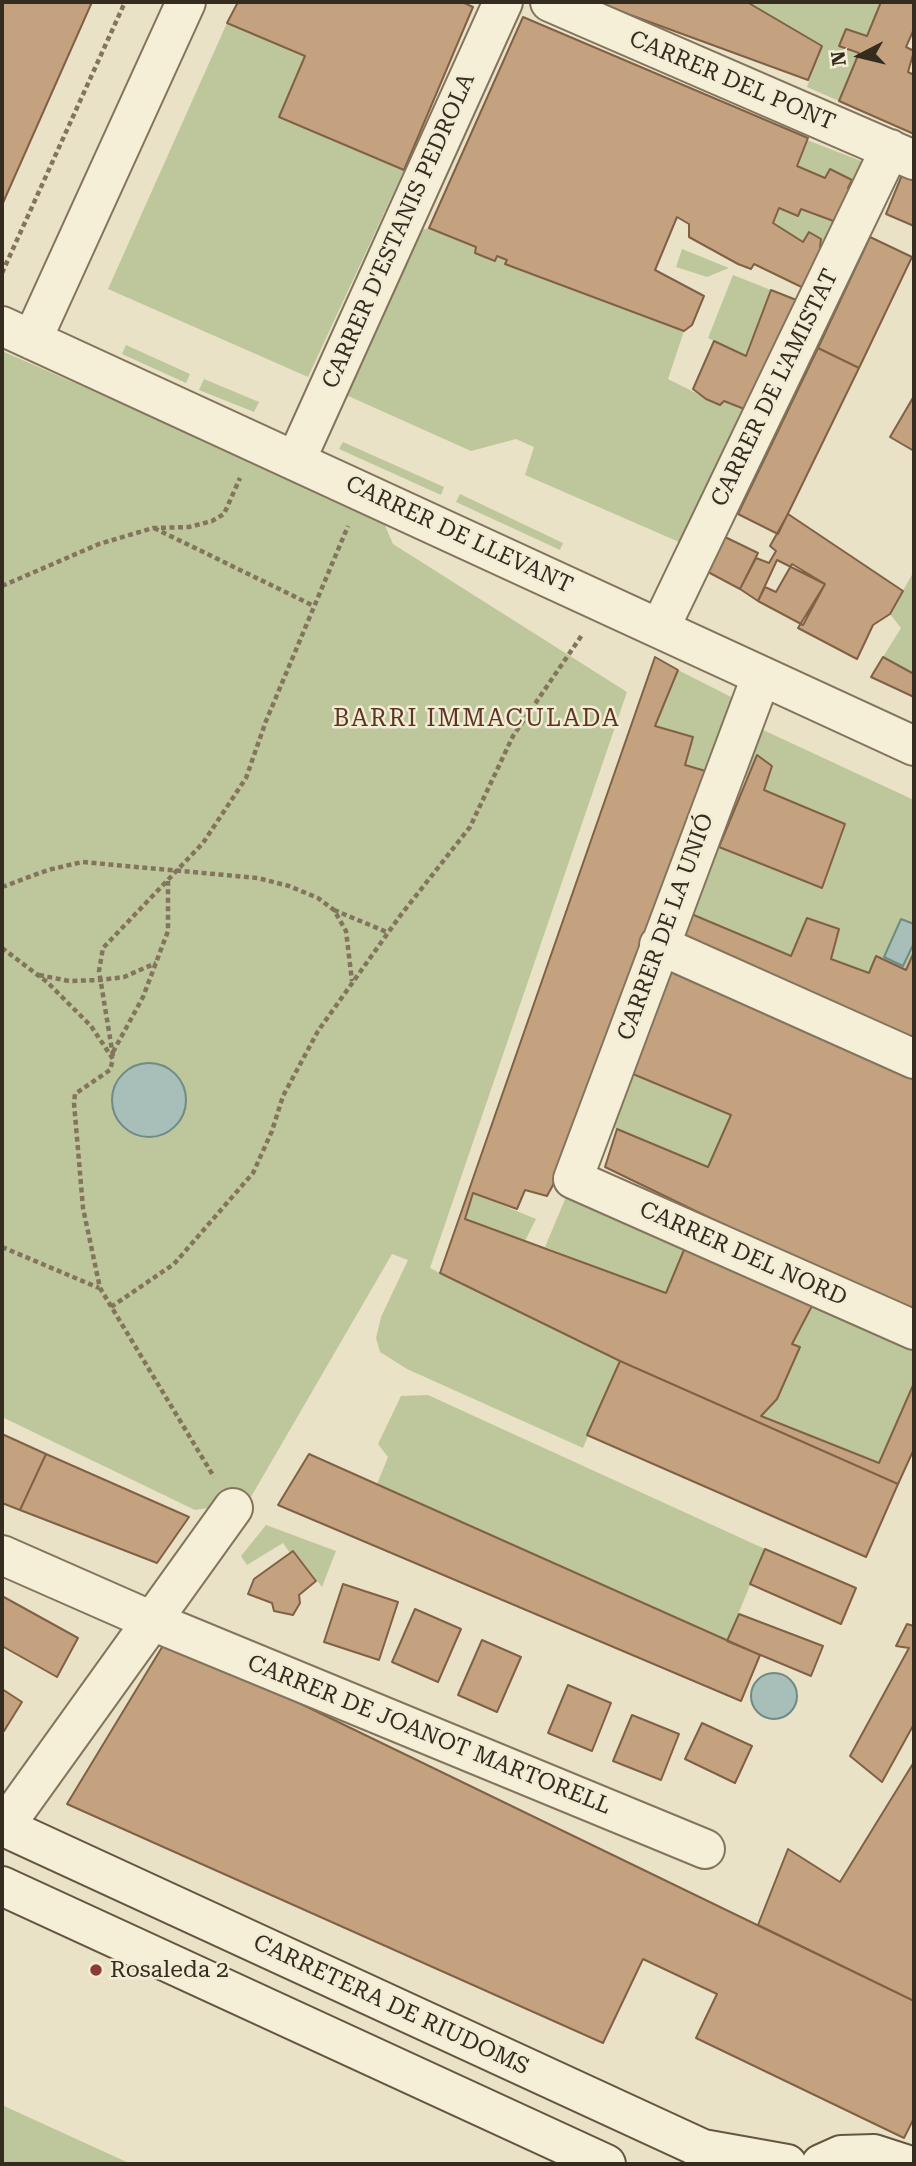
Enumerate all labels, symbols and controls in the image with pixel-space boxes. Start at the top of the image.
north arrow [825,21,895,91]
street label: CARRER DEL PONT [625,25,839,137]
street label: CARRER D'ESTANIS PEDROLA [317,69,481,393]
street label: CARRER DE L'AMISTAT [705,265,845,511]
street label: CARRER DE LLEVANT [341,470,577,600]
district label: BARRI IMMACULADA [335,705,619,733]
street label: CARRER DE LA UNIÓ [612,810,720,1044]
street label: CARRER DEL NORD [635,1196,851,1312]
street label: CARRER DE JOANOT MARTORELL [243,1649,615,1821]
street label: CARRETERA DE RIUDOMS [249,1929,533,2081]
place label: Rosaleda 2 [110,1956,229,1984]
marker: Rosaleda 2 [88,1962,104,1978]

